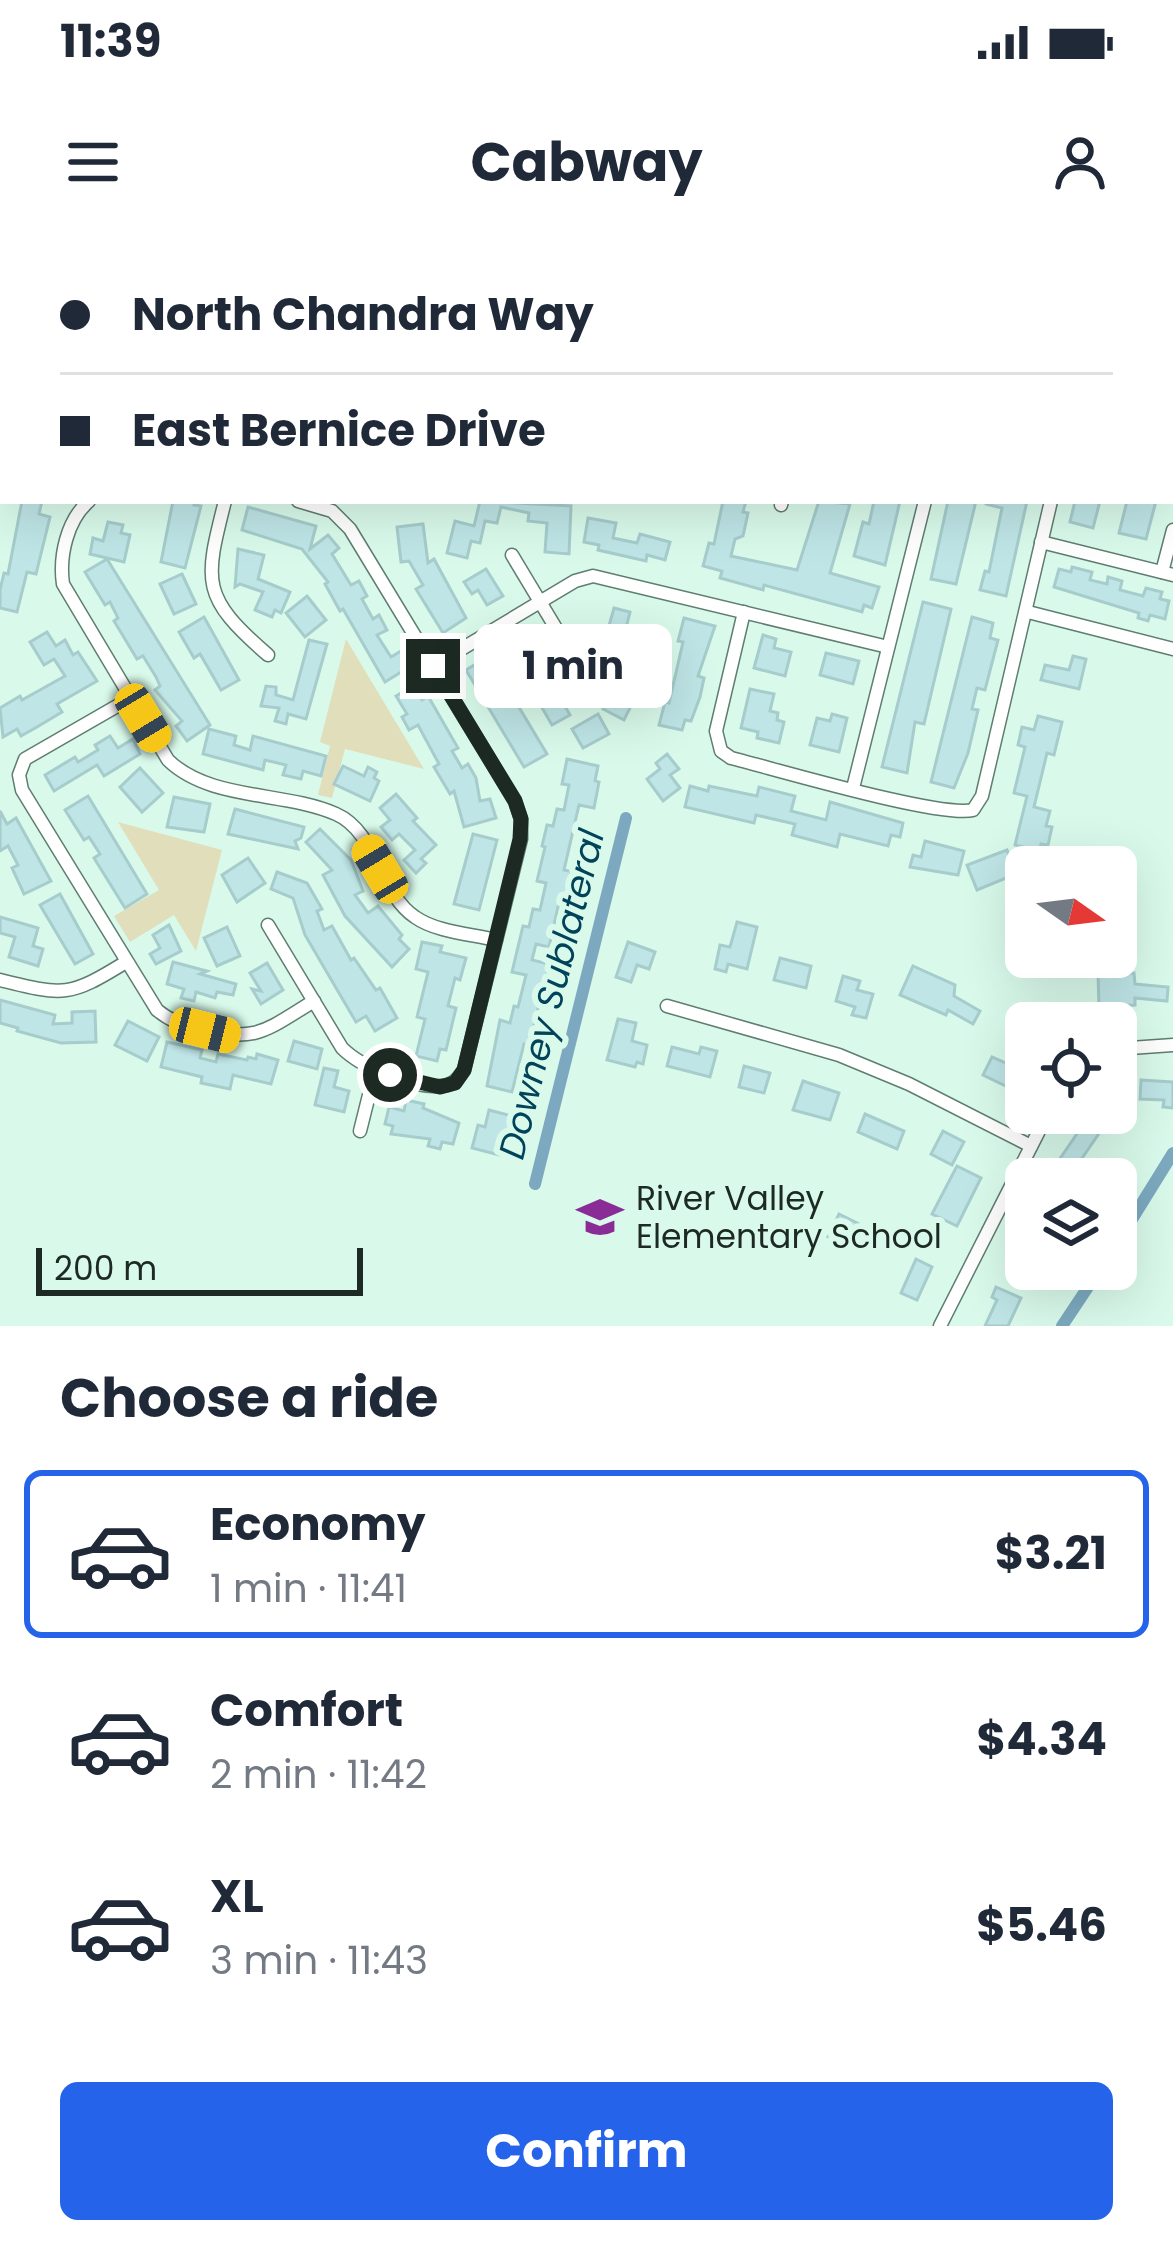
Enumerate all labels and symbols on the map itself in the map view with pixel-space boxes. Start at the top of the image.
callout: 1 min [475,624,673,708]
route end [406,639,460,693]
car [109,678,177,758]
water label: Downey Sublateral [486,824,617,1164]
car [346,829,414,909]
north arrow [1005,846,1137,978]
car [166,1004,244,1056]
route start [363,1048,417,1102]
place label: River Valley Elementary School [636,1175,942,1260]
school or university icon: River Valley Elementary School [575,1192,625,1242]
scale bar [36,1242,363,1295]

